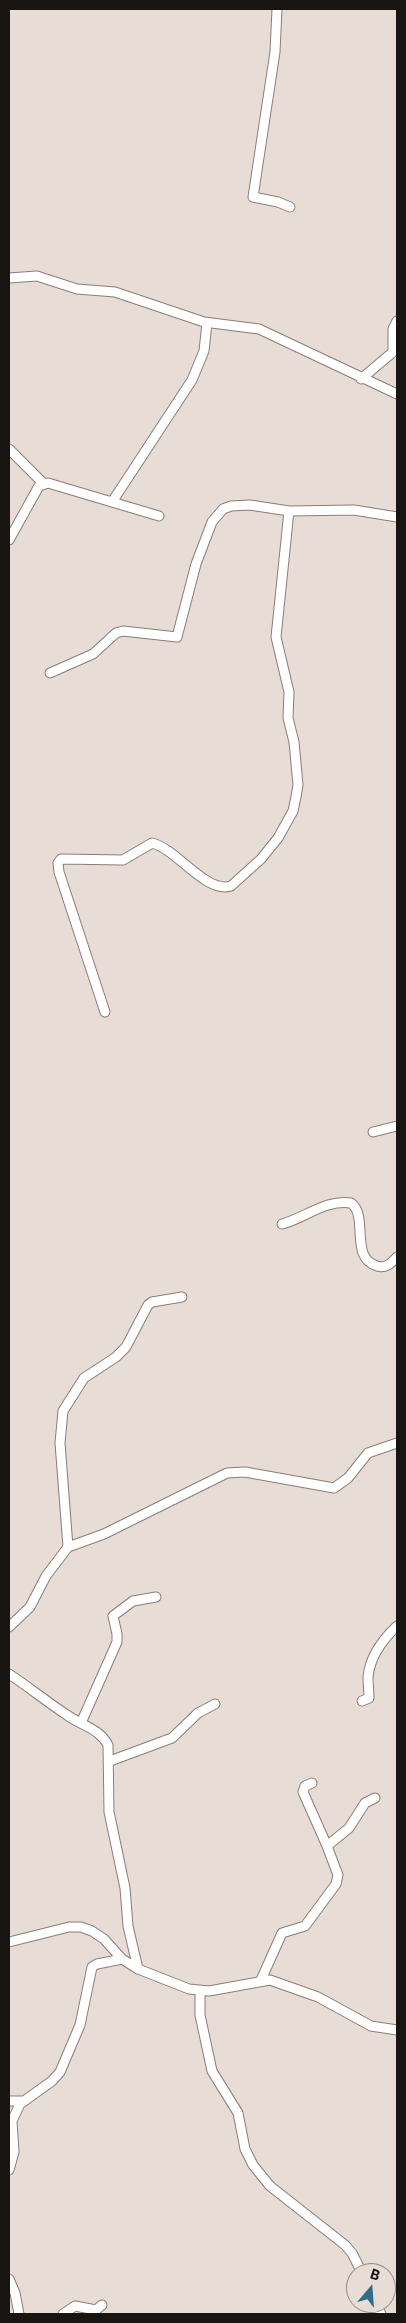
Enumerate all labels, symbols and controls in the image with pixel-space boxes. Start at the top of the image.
north arrow [346,2263,396,2313]
text: B [368,2265,383,2284]

